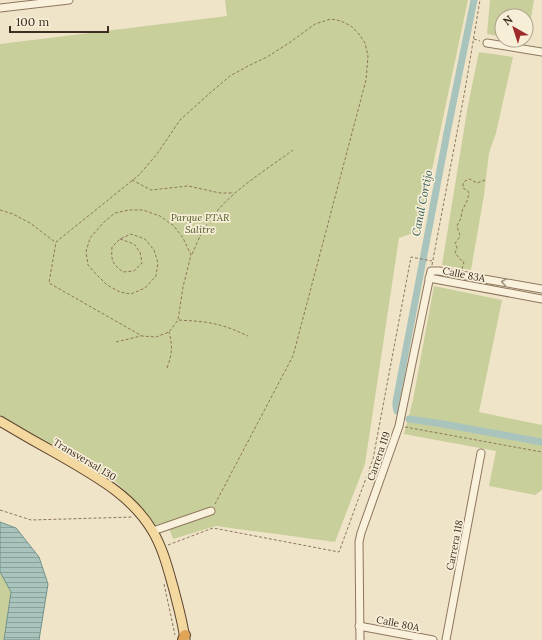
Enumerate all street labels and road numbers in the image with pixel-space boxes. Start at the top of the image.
street label: Calle 83A [442,264,487,285]
street label: Carrera 119 [364,430,393,483]
street label: Transversal 130 [51,435,119,483]
street label: Carrera 118 [443,518,466,571]
street label: Calle 80A [375,613,421,634]

